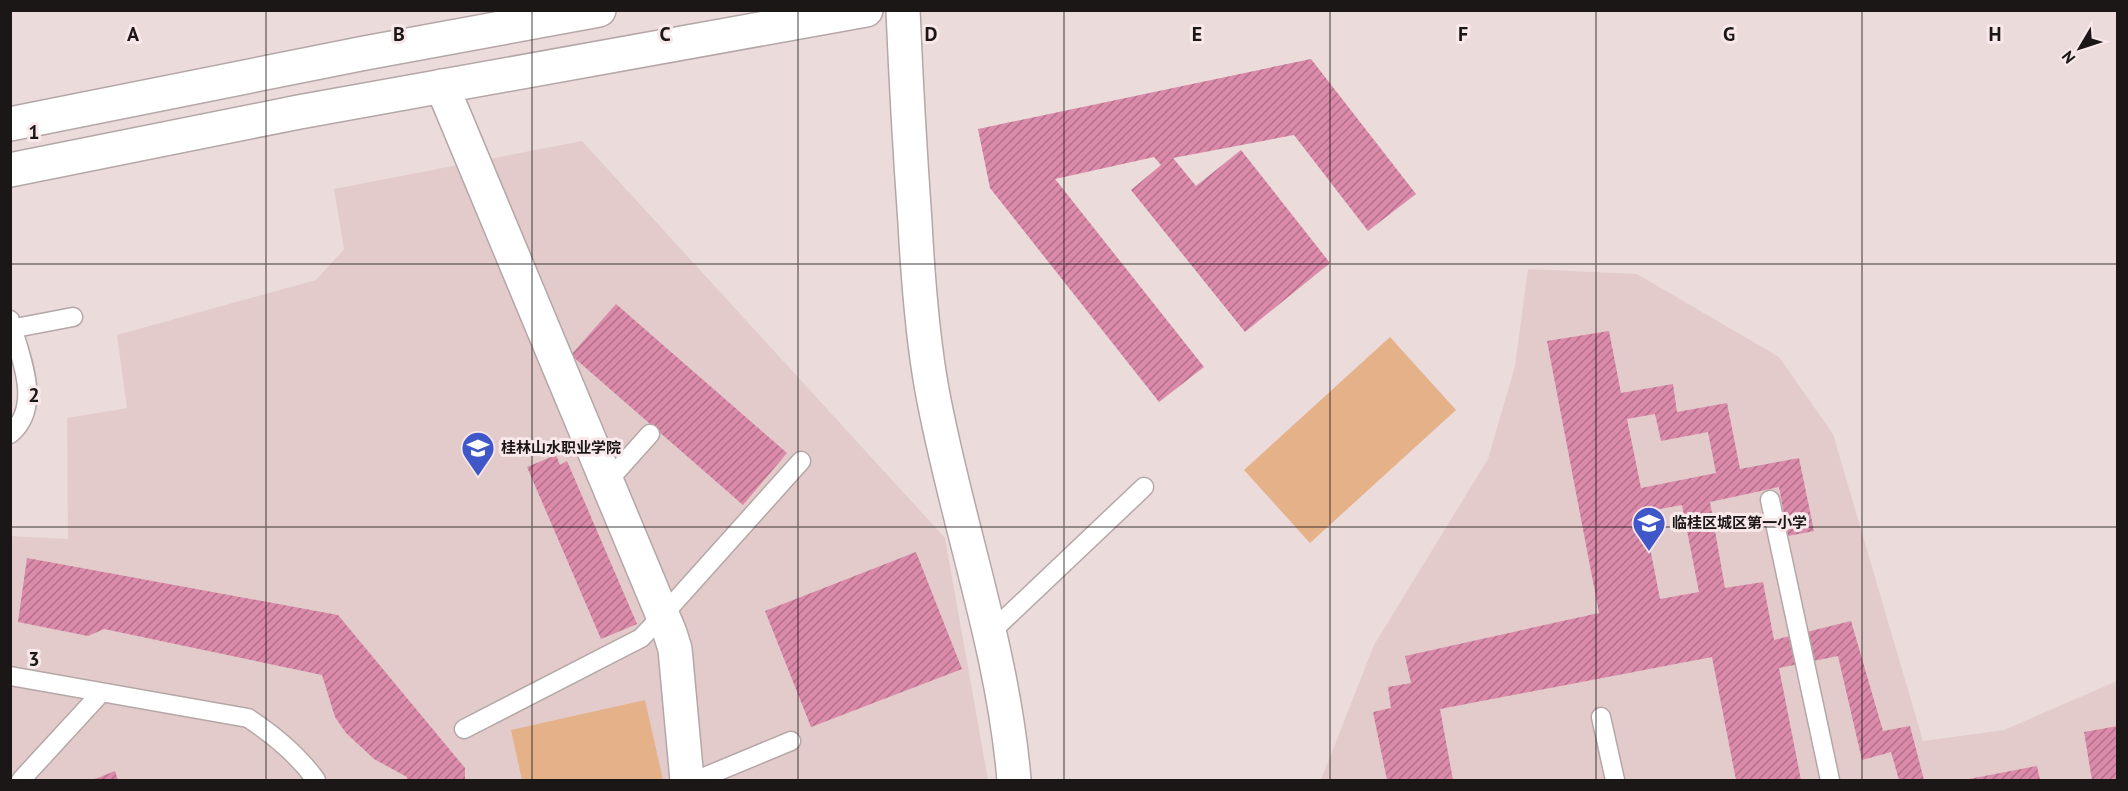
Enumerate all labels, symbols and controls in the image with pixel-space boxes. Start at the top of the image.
north arrow [2050,18,2110,78]
text: A [127,21,140,47]
text: B [393,21,405,47]
text: C [659,21,671,47]
text: D [925,21,938,47]
text: E [1192,21,1202,47]
text: F [1458,21,1468,47]
text: G [1723,21,1735,47]
text: H [1988,21,2002,47]
text: N [2057,47,2079,68]
text: 1 [28,119,40,145]
text: 2 [28,382,40,408]
school or university icon: 桂林山水职业学院 [460,430,496,477]
place label: 桂林山水职业学院 [501,438,621,457]
school or university icon: 临桂区城区第一小学 [1631,505,1667,552]
place label: 临桂区城区第一小学 [1672,513,1807,532]
text: 3 [28,646,40,672]

